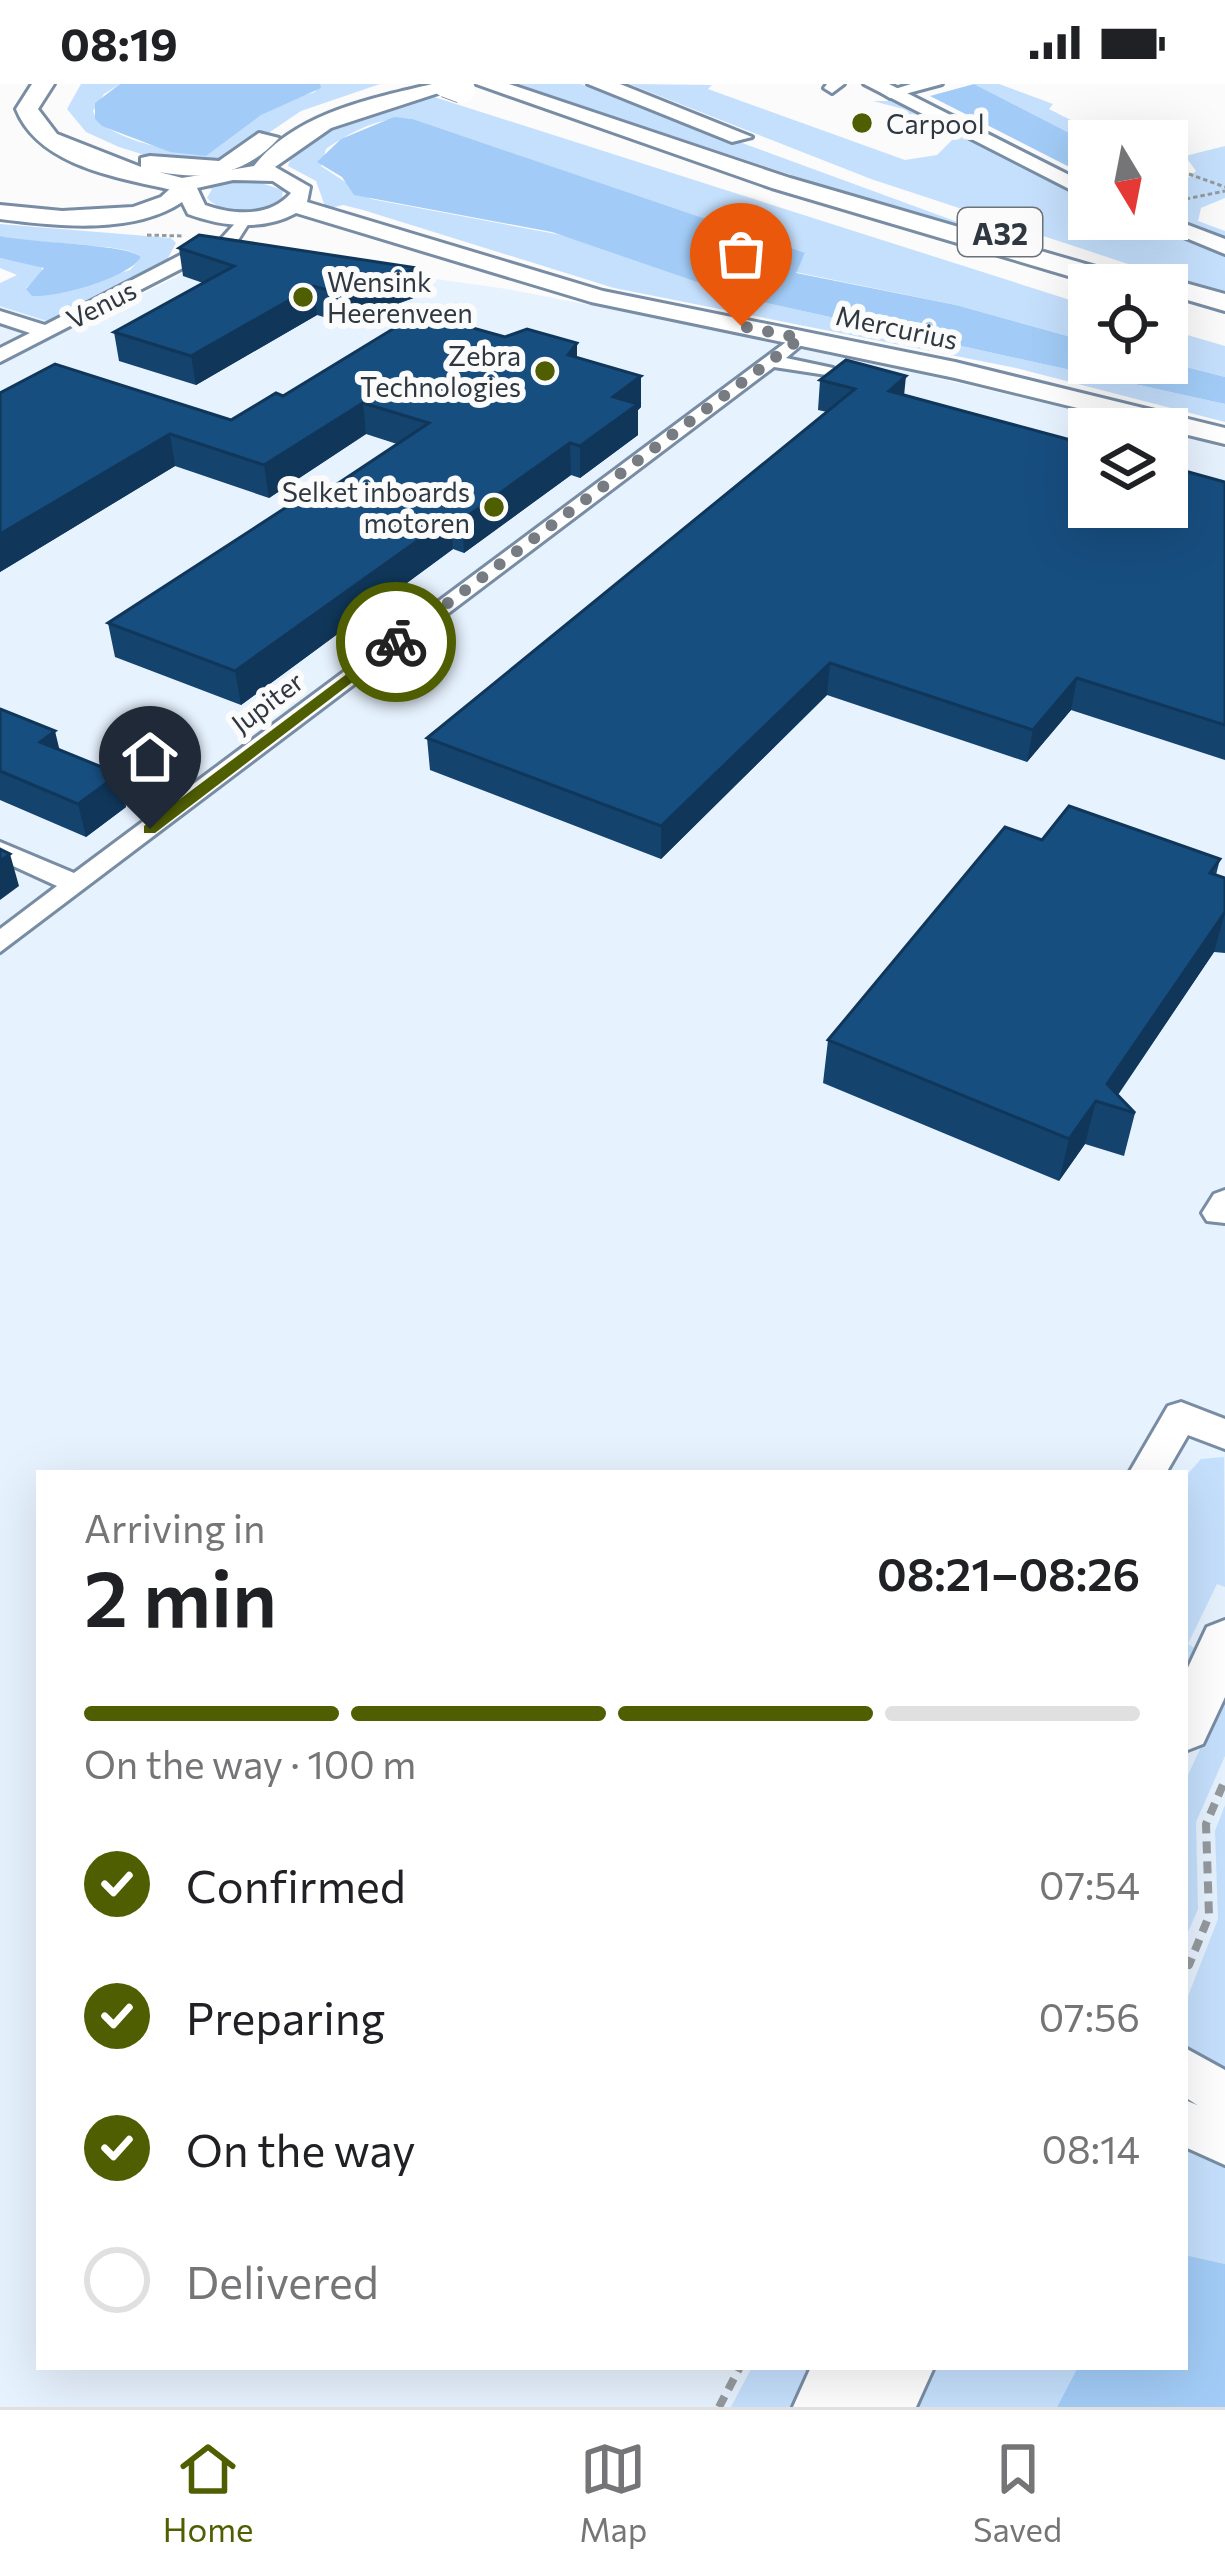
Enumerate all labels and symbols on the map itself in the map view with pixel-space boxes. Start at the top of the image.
place label: Carpool [886,107,985,140]
marker: Carpool [849,110,875,136]
north arrow [1068,120,1188,240]
pin [690,203,792,326]
road number: A32 [958,208,1042,256]
place label: Wensink Heerenveen [327,265,473,329]
street label: Venus [61,273,141,335]
marker: Wensink Heerenveen [290,284,316,310]
street label: Mercurius [833,298,961,356]
place label: Zebra Technologies [360,339,521,403]
marker: Zebra Technologies [532,358,558,384]
place label: Selket inboards motoren [282,475,470,539]
marker: Selket inboards motoren [481,494,507,520]
courier [336,582,456,702]
street label: Jupiter [224,664,310,740]
pin [99,706,201,829]

